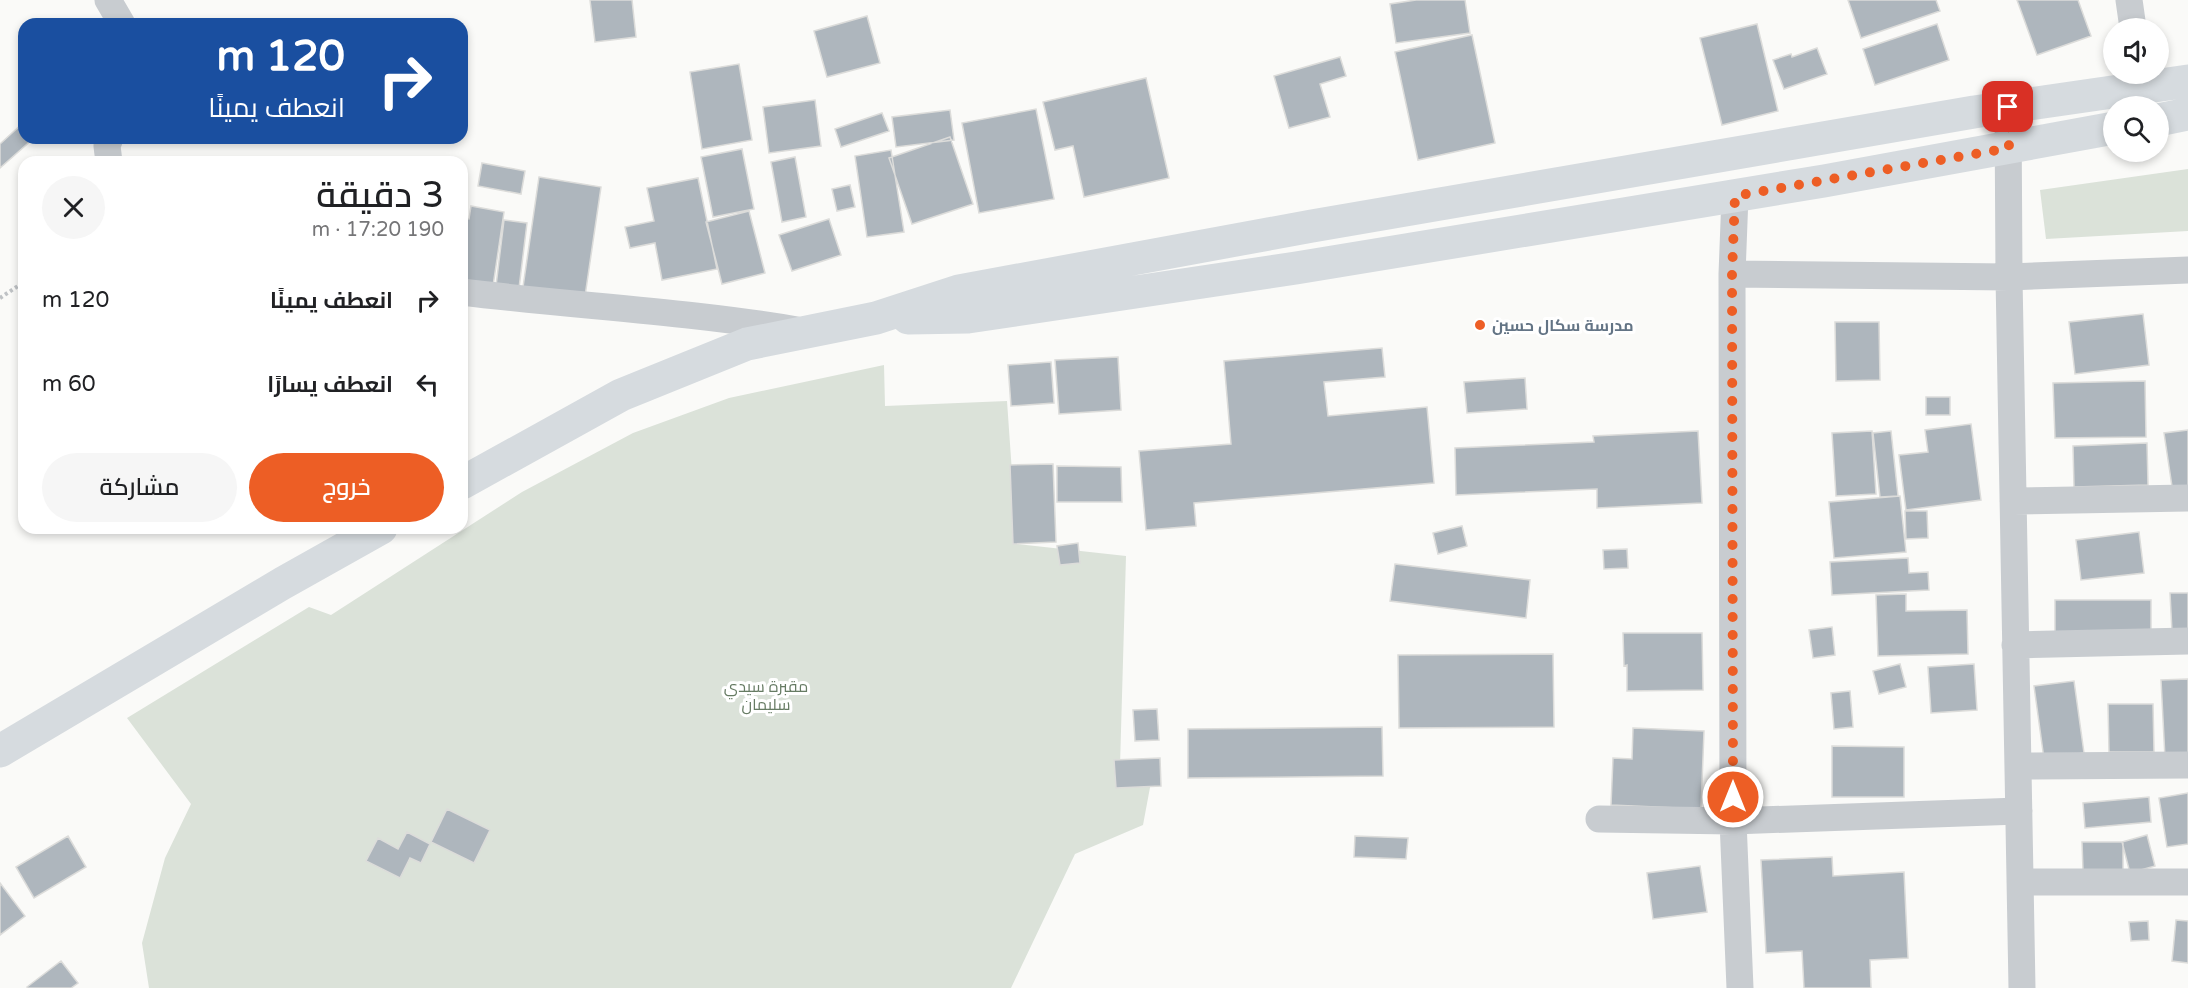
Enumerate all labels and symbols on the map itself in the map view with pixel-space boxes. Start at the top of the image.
pin [1982,81,2033,132]
place label: مدرسة سكال حسين [1492,316,1634,336]
marker: مدرسة سكال حسين [1473,318,1487,332]
park label: مقبرة سيدي سليمان [724,677,808,715]
position arrow [1701,765,1765,829]

